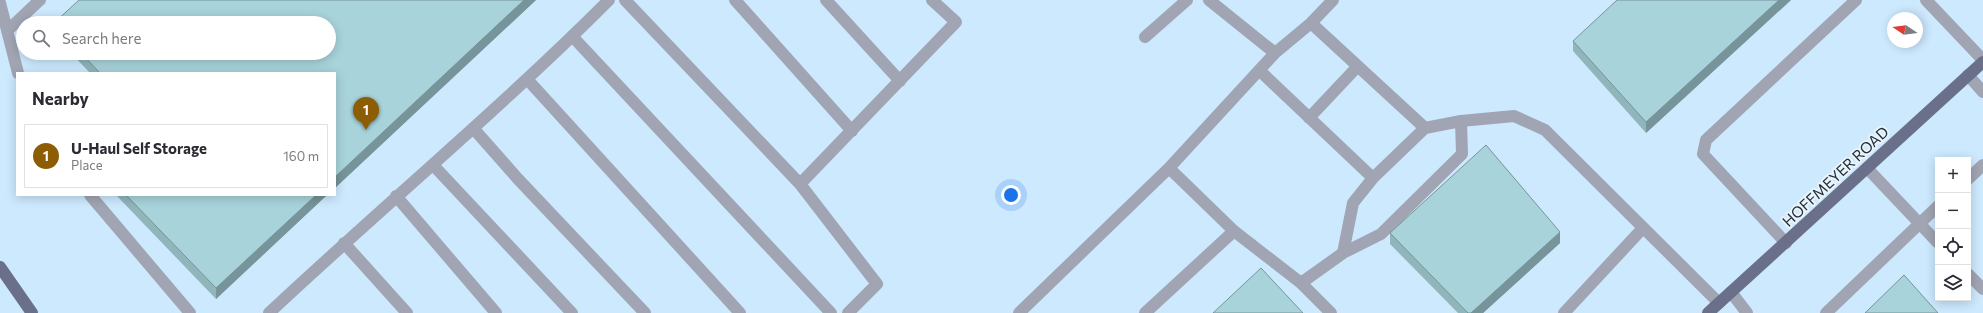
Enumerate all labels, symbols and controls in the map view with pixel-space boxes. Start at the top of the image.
north arrow [1887,12,1923,48]
search box [16,16,336,60]
icon: search [30,27,52,49]
text: Search here [62,29,141,47]
text: Nearby [32,88,89,109]
pin: 1 [353,97,379,130]
street label: HOFFMEYER ROAD [1778,122,1892,230]
text: U-Haul Self Storage [71,139,207,157]
text: 1 [43,148,49,164]
text: 160 m [283,148,319,164]
text: Place [71,157,103,173]
map controls [1935,157,1971,301]
button: + [1935,157,1971,193]
your location [1001,185,1021,205]
button: − [1935,193,1971,229]
button: locate [1935,229,1971,265]
button: layers [1935,265,1971,301]

